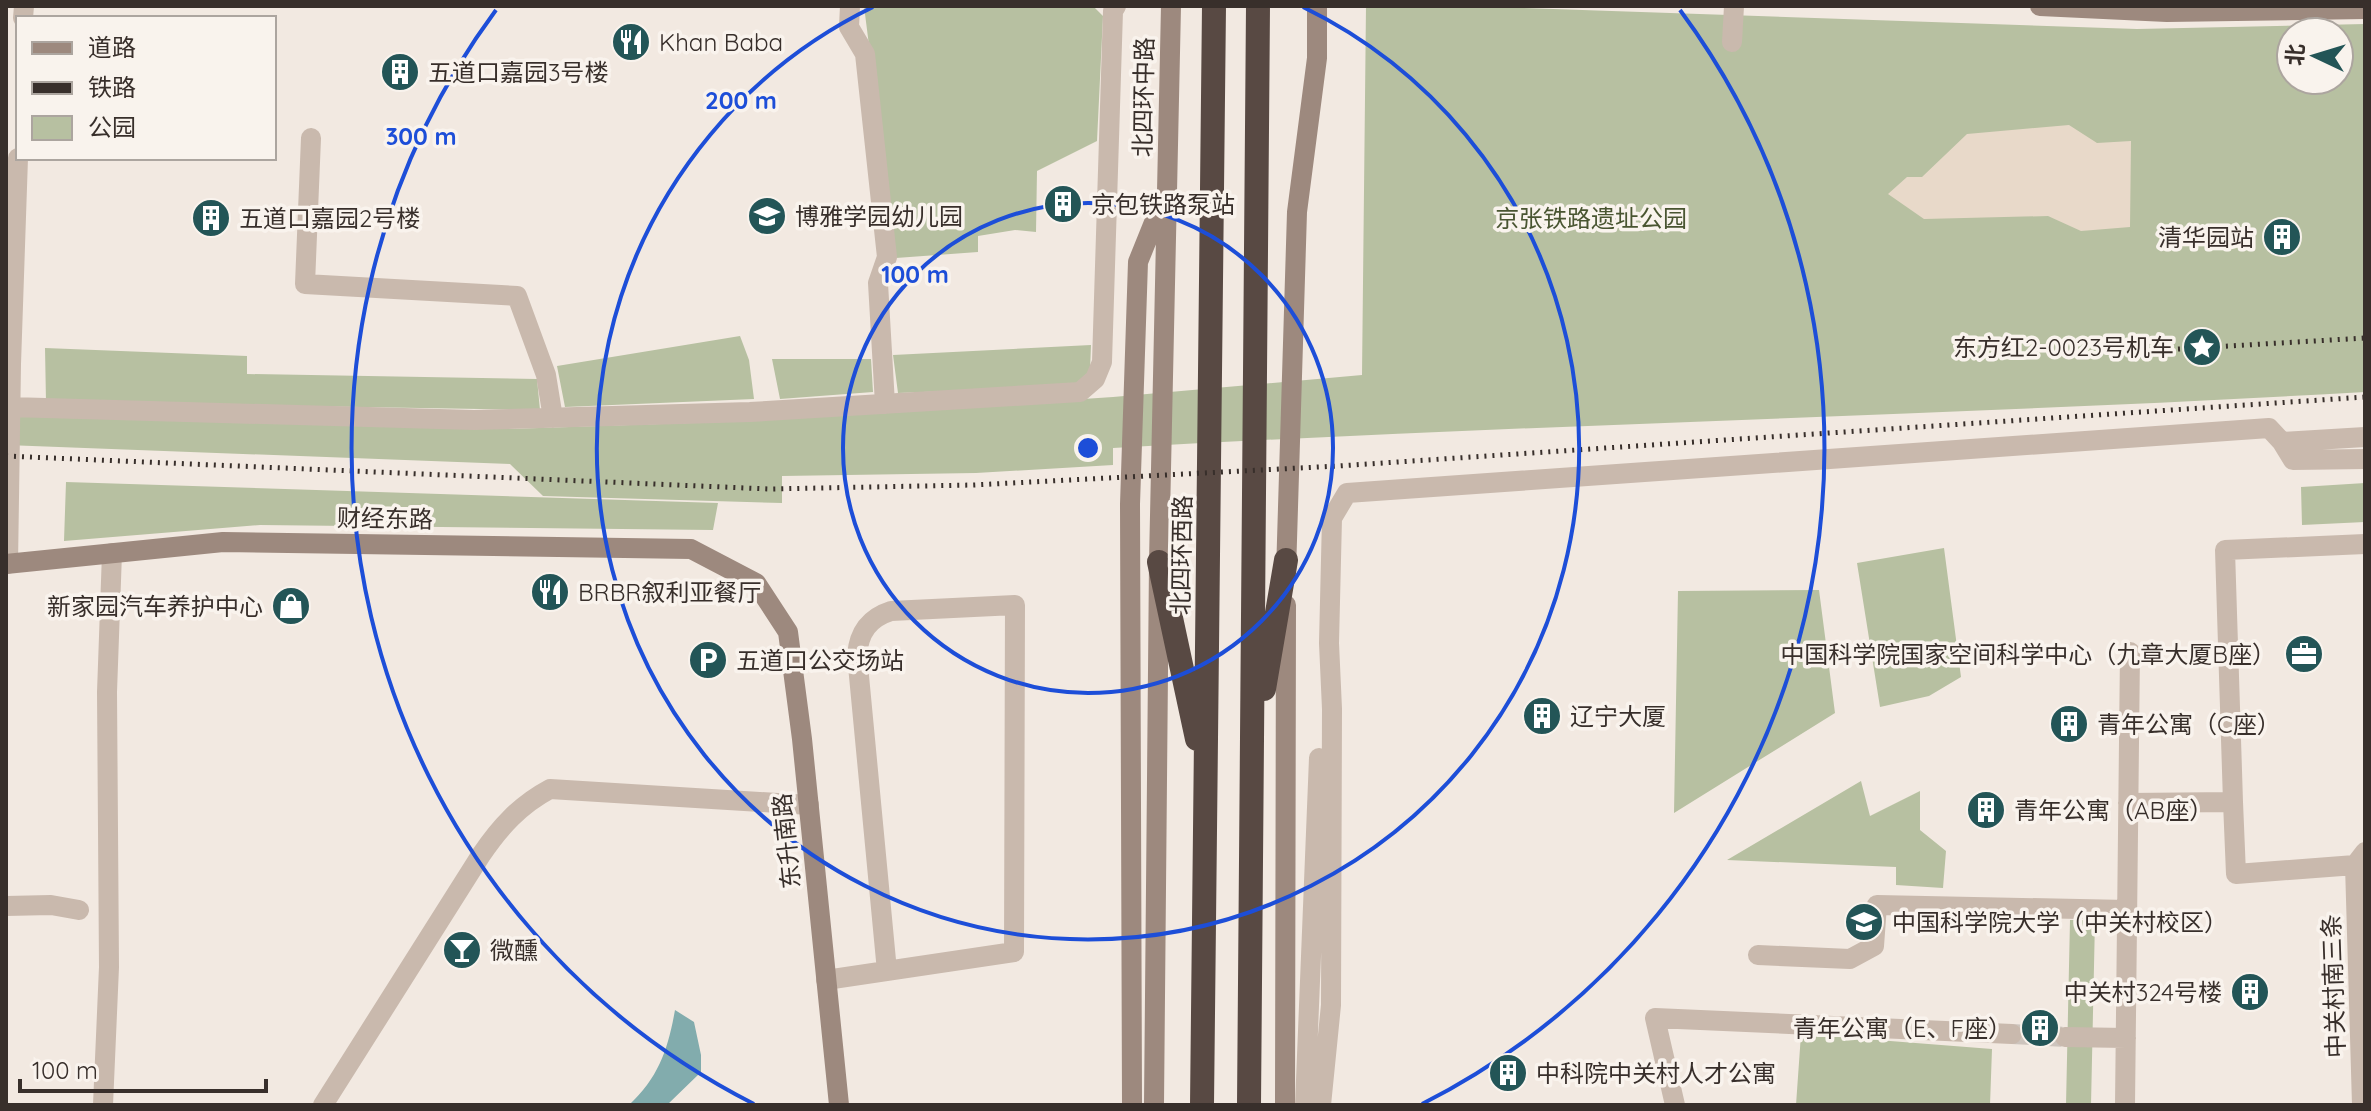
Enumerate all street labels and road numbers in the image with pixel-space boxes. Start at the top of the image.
street label: 北四环中路 [1127,37,1159,157]
street label: 北四环西路 [1165,495,1197,615]
street label: 财经东路 [337,502,433,534]
street label: 东升南路 [766,792,806,890]
street label: 中关村南三条 [2315,914,2351,1058]

